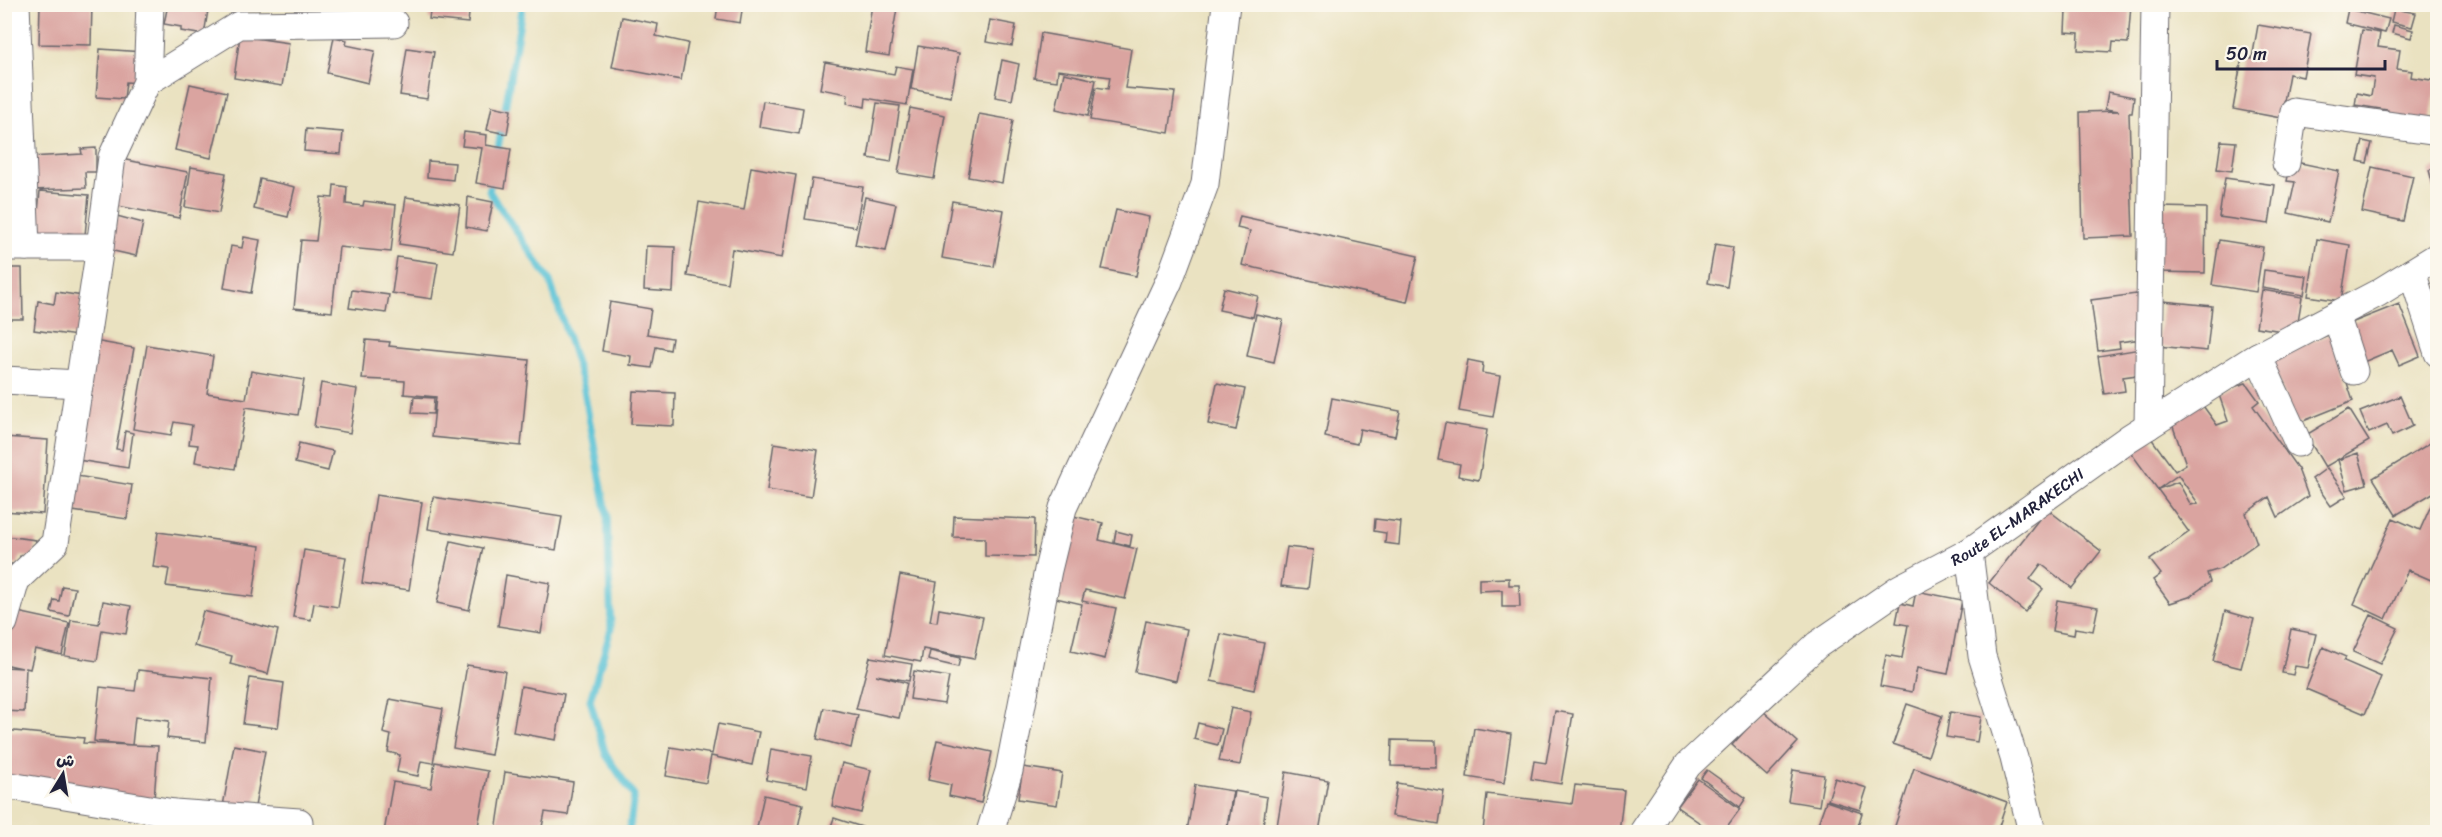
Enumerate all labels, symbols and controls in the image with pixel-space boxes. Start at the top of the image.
scale bar [2217,33,2385,71]
text: 50 m [2226,38,2267,70]
street label: Route EL-MARAKECHI [1945,460,2090,574]
north arrow [33,744,93,804]
text: ش [54,744,77,776]

